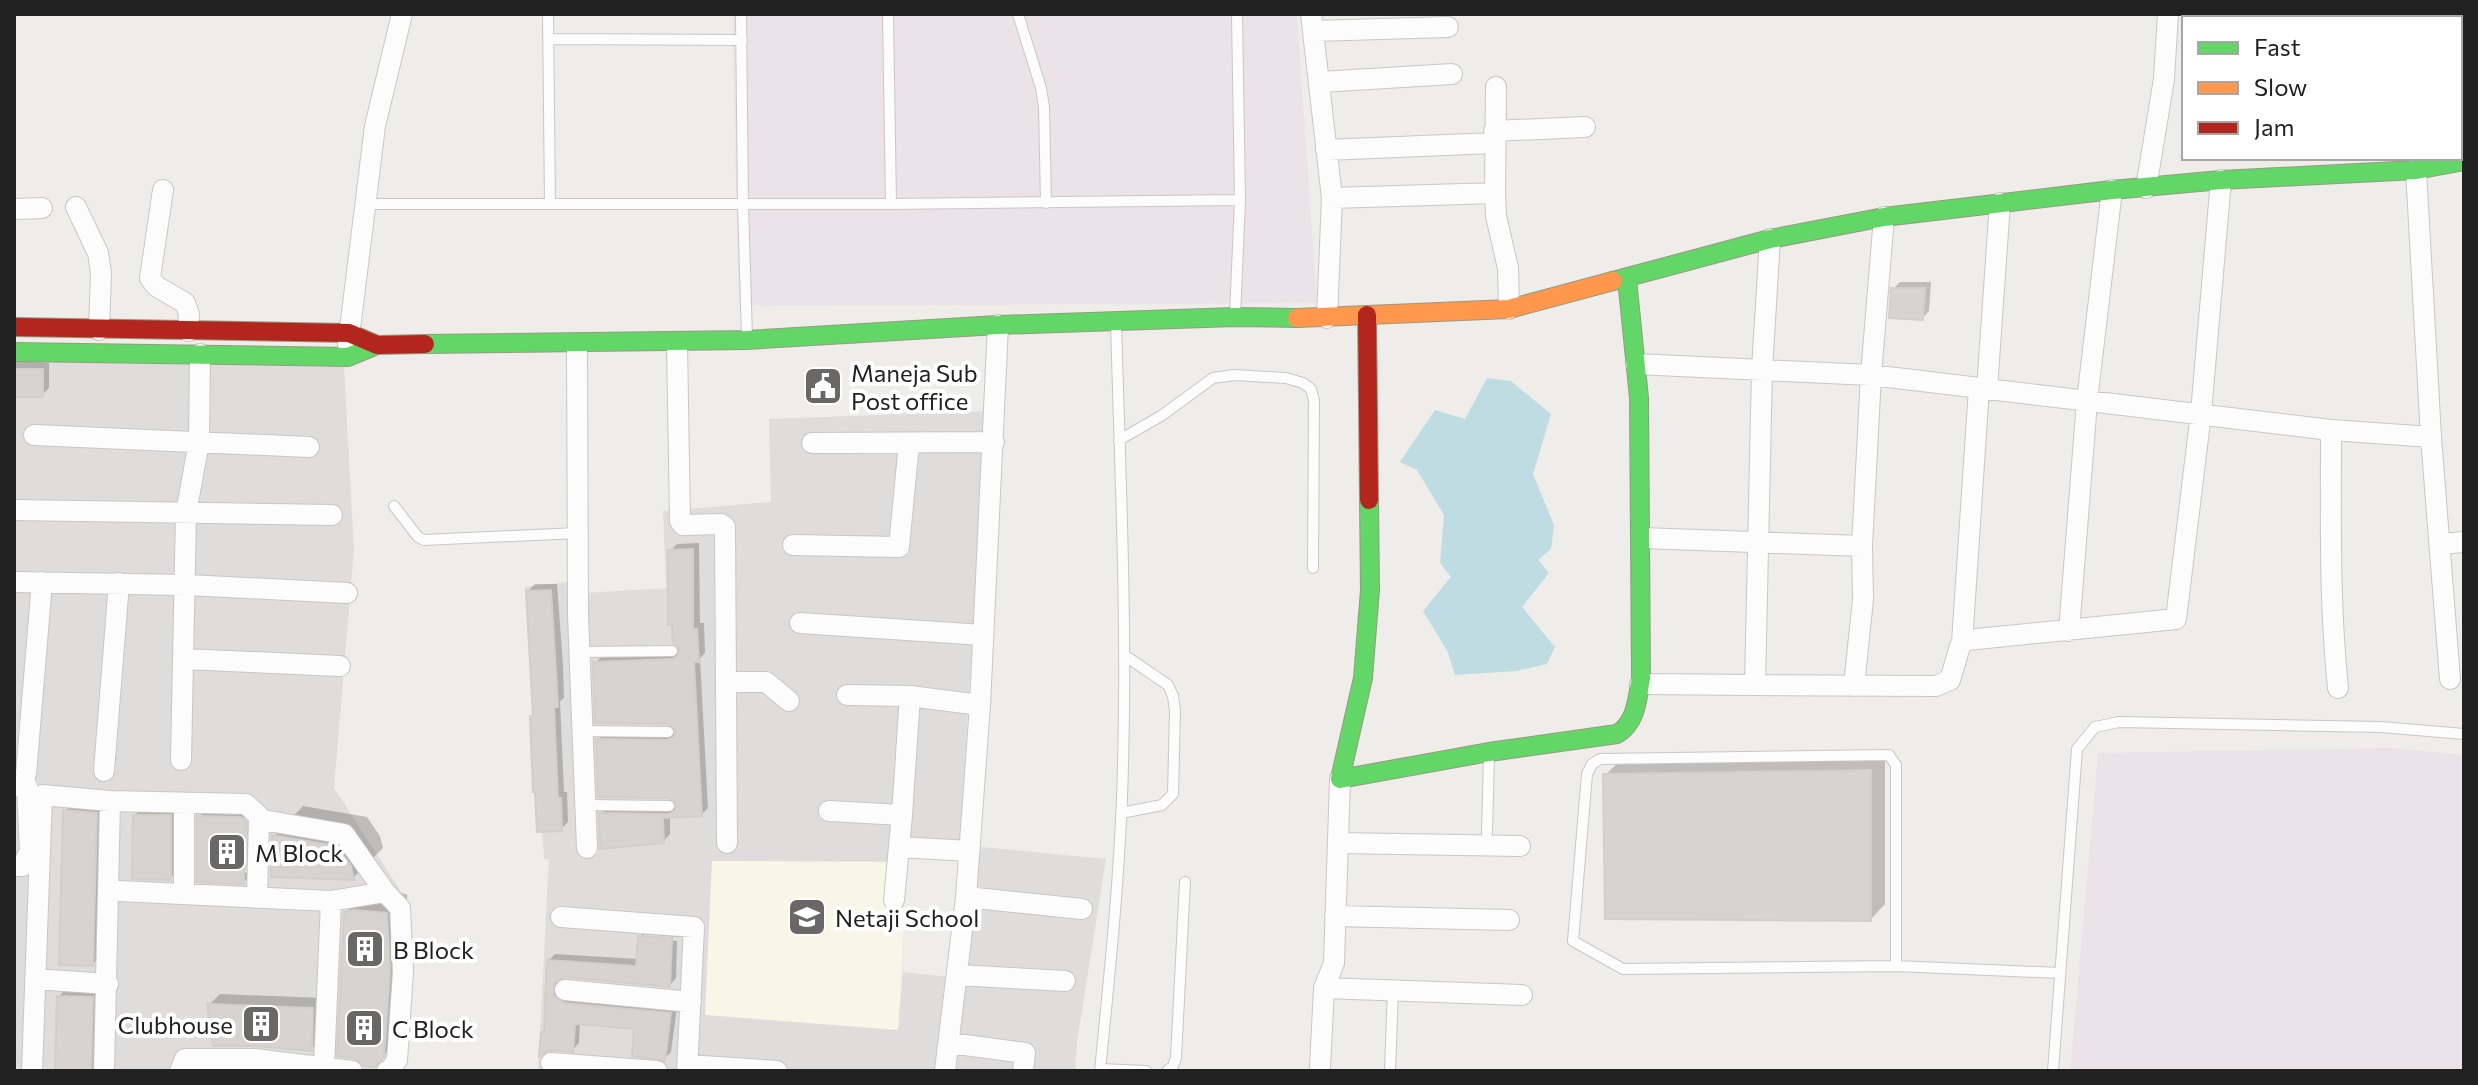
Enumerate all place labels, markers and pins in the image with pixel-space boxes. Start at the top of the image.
place label: Maneja Sub Post office [851,358,978,415]
public building icon: Maneja Sub Post office [802,365,844,407]
building icon: M Block [206,831,248,873]
place label: M Block [255,838,343,867]
school or university icon: Netaji School [786,896,828,938]
place label: Netaji School [835,903,979,932]
building icon: B Block [344,928,386,970]
place label: B Block [393,935,474,964]
building icon: Clubhouse [240,1003,282,1045]
building icon: C Block [343,1007,385,1049]
place label: Clubhouse [118,1010,233,1039]
place label: C Block [392,1014,474,1043]

